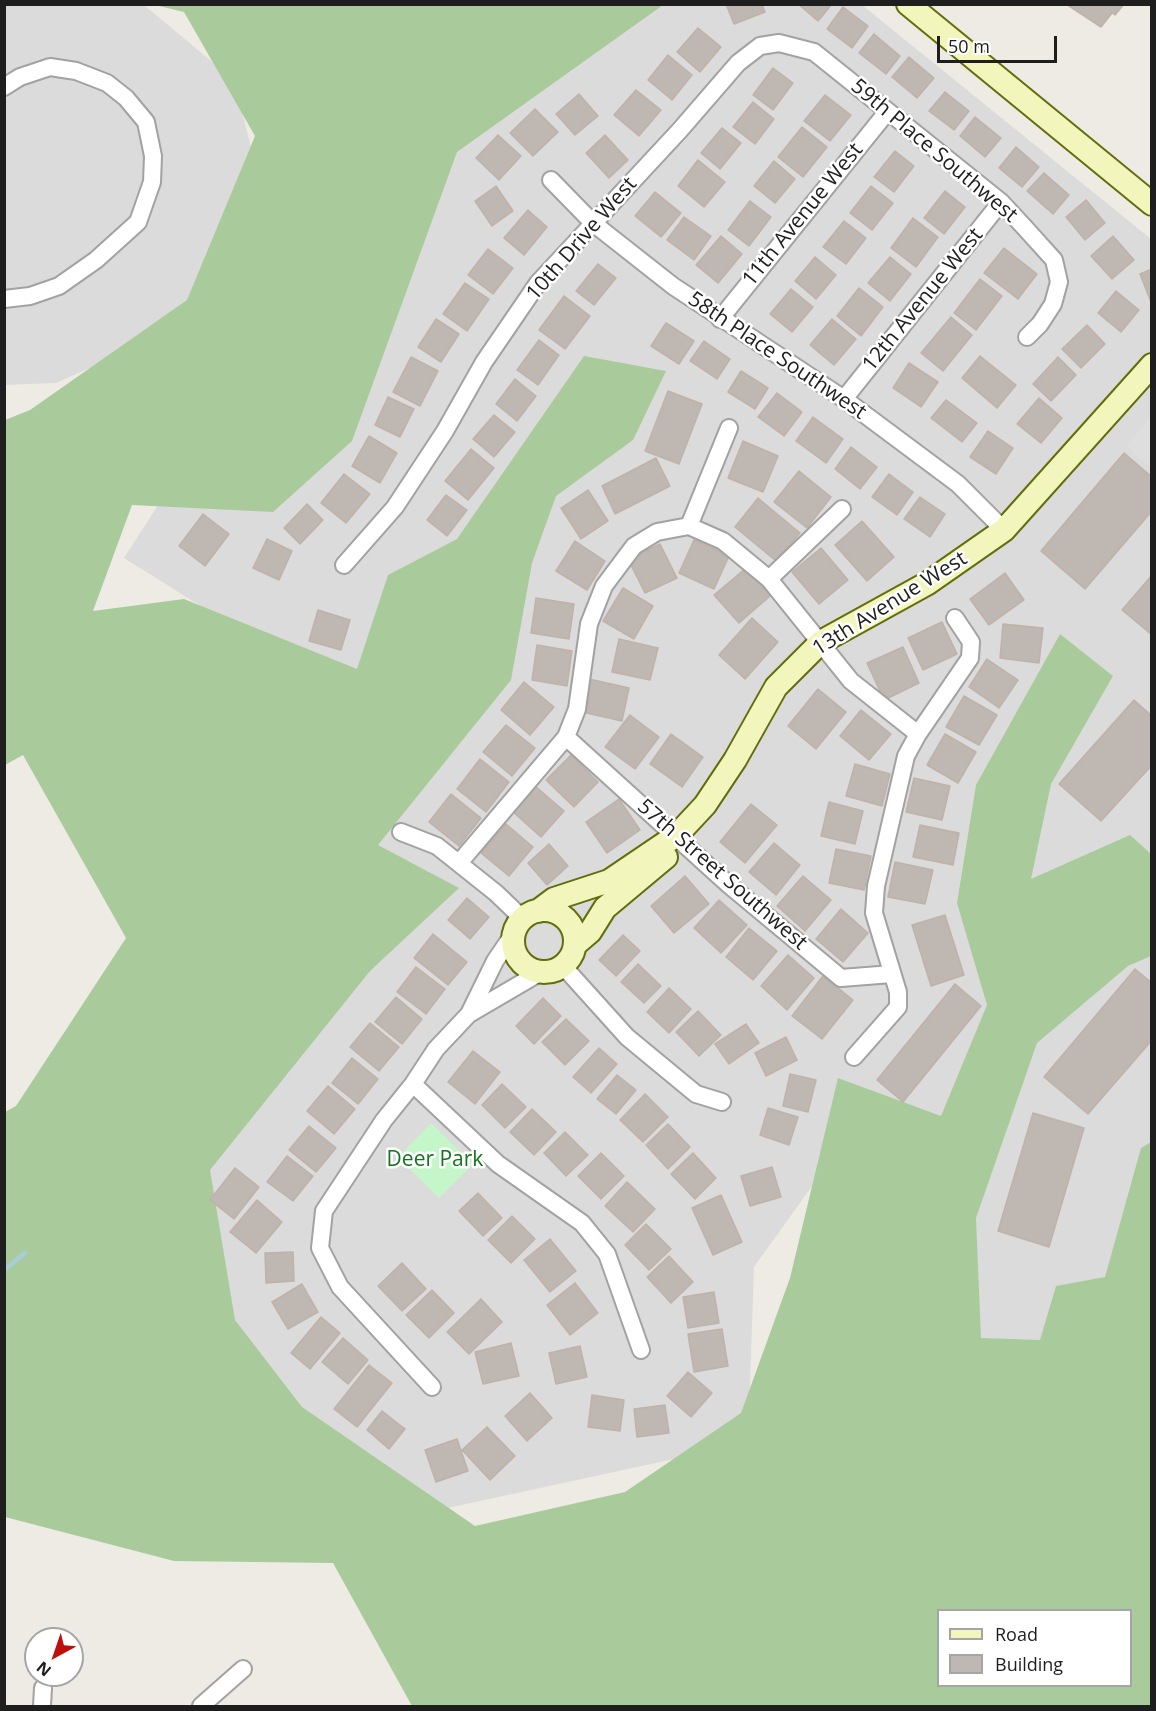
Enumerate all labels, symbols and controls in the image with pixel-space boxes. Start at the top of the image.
scale bar [940,24,1060,62]
text: 50 m [948,34,990,58]
street label: 59th Place Southwest [846,74,1022,228]
street label: 11th Avenue West [737,138,869,292]
street label: 10th Drive West [522,172,642,306]
street label: 12th Avenue West [857,223,989,377]
street label: 58th Place Southwest [683,287,871,425]
street label: 13th Avenue West [808,546,972,662]
street label: 57th Street Southwest [632,794,812,956]
park label: Deer Park [387,1147,483,1173]
legend [937,1609,1132,1687]
text: Road [995,1622,1038,1646]
north arrow [24,1627,84,1687]
text: Building [995,1652,1063,1676]
text: N [32,1657,56,1682]

